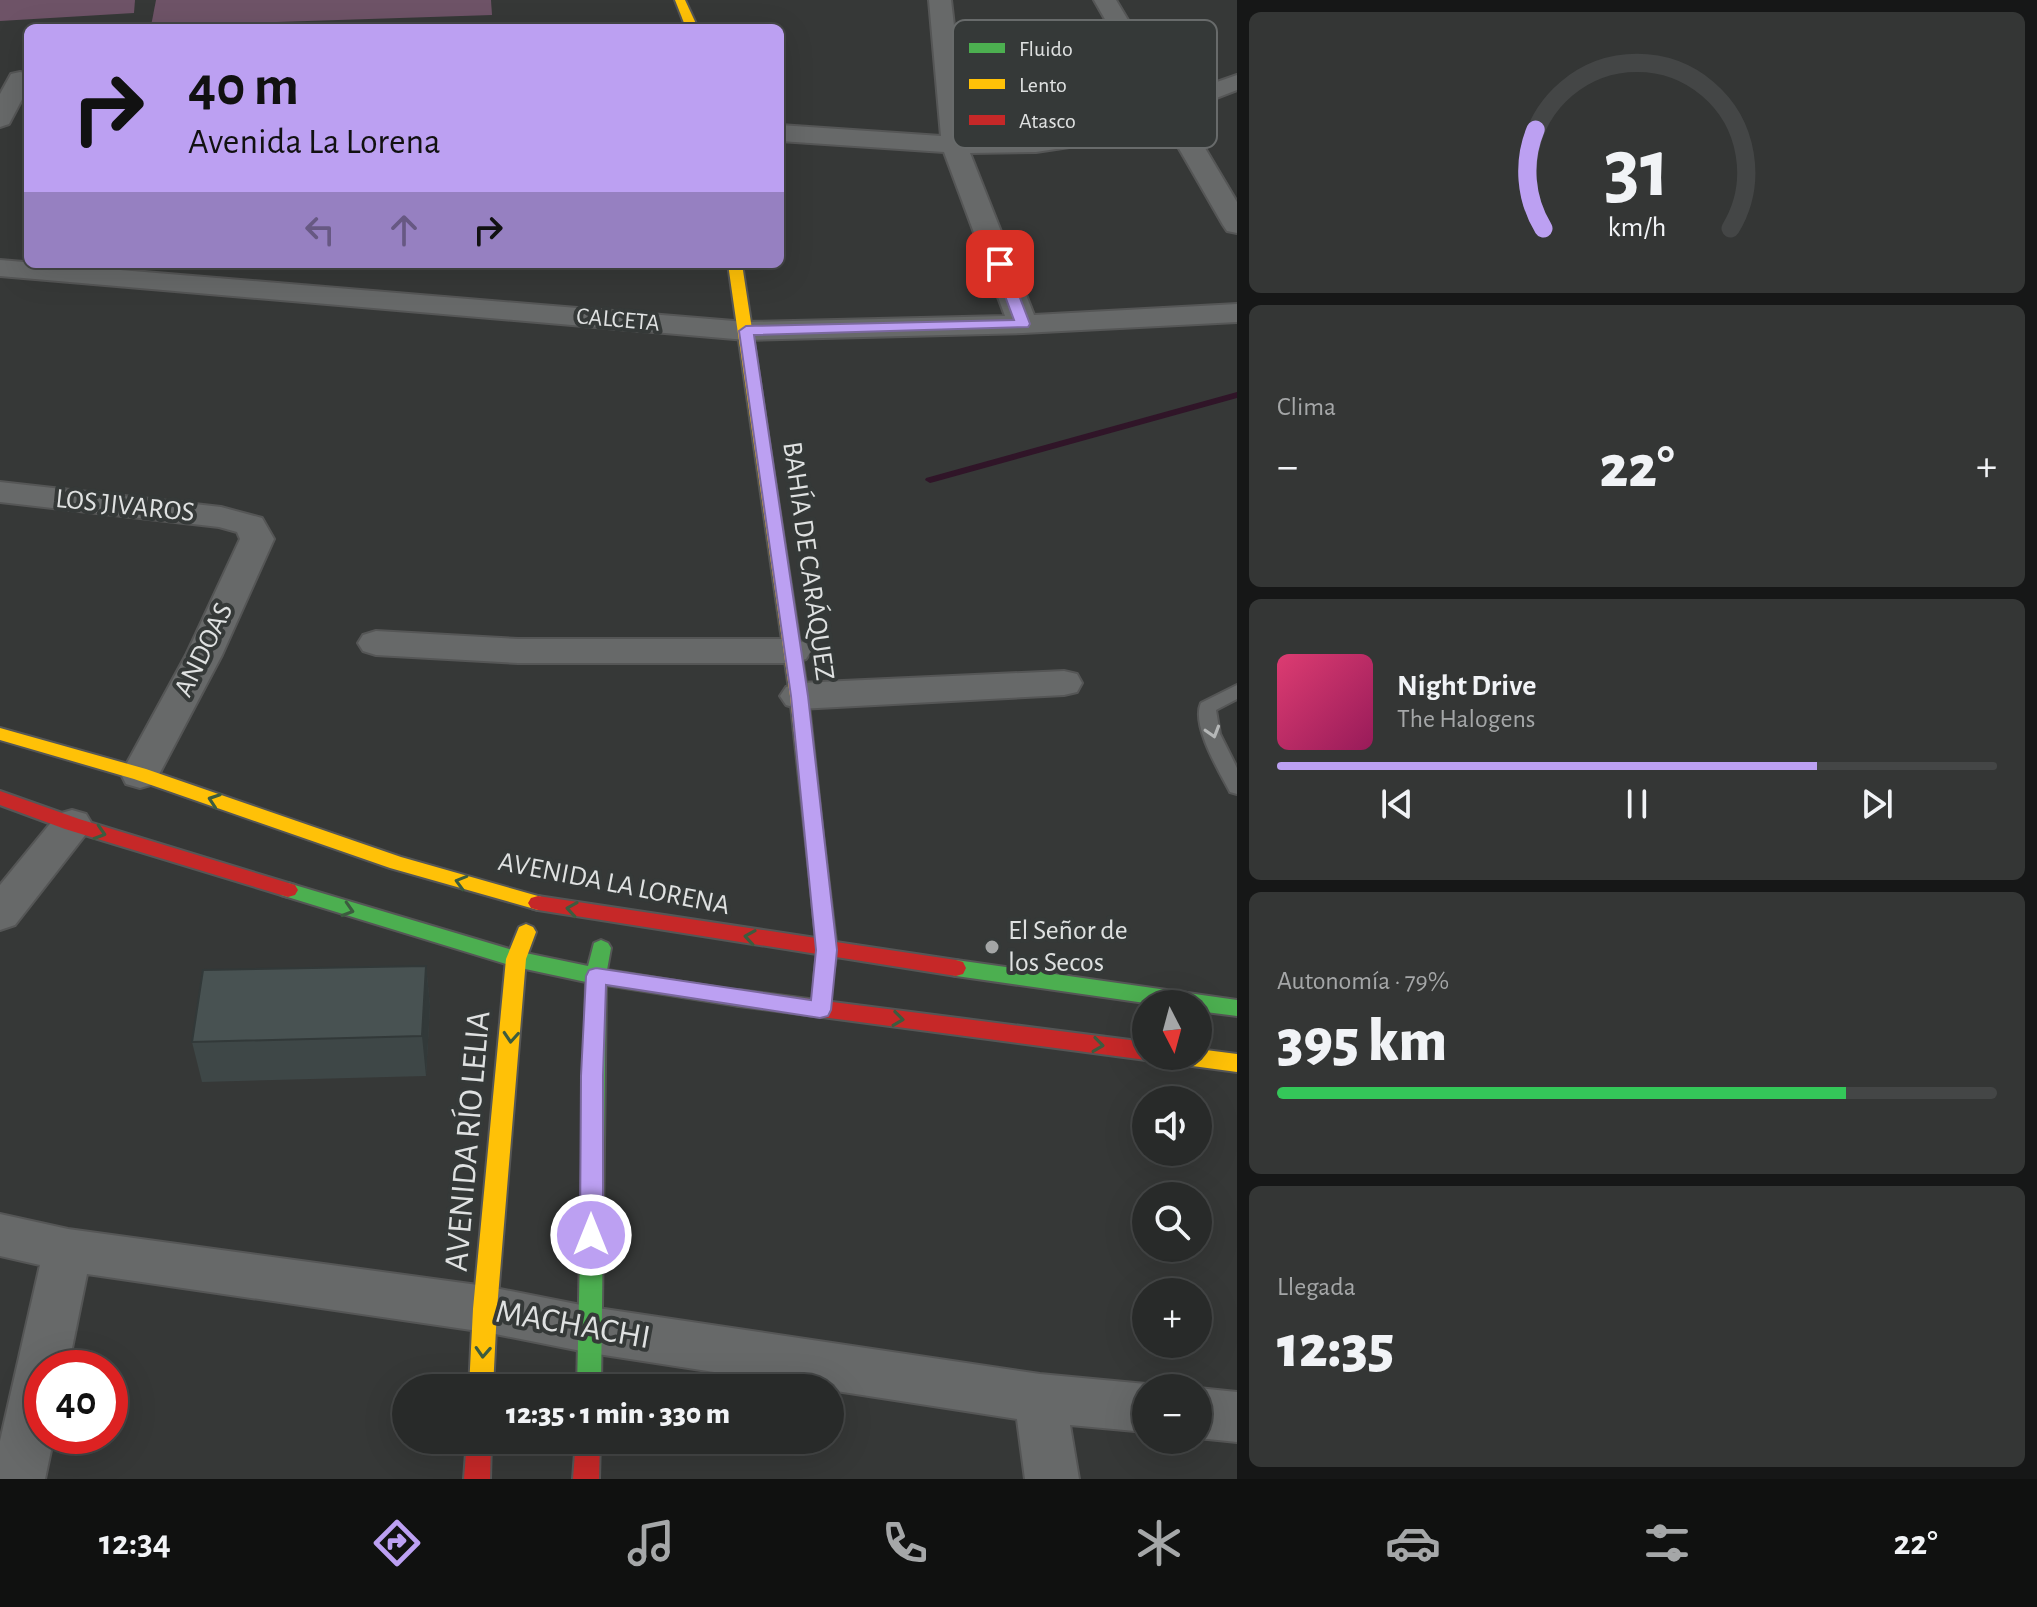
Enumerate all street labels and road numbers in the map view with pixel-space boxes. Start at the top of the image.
street label: CALCETA [575,304,661,336]
street label: BAHÍA DE CARÁQUEZ [777,439,842,682]
street label: LOS JIVAROS [54,485,196,527]
street label: ANDOAS [169,599,239,701]
street label: AVENIDA LA LORENA [496,848,732,920]
street label: AVENIDA RÍO LELIA [437,1009,496,1273]
street label: MACHACHI [493,1295,653,1355]

